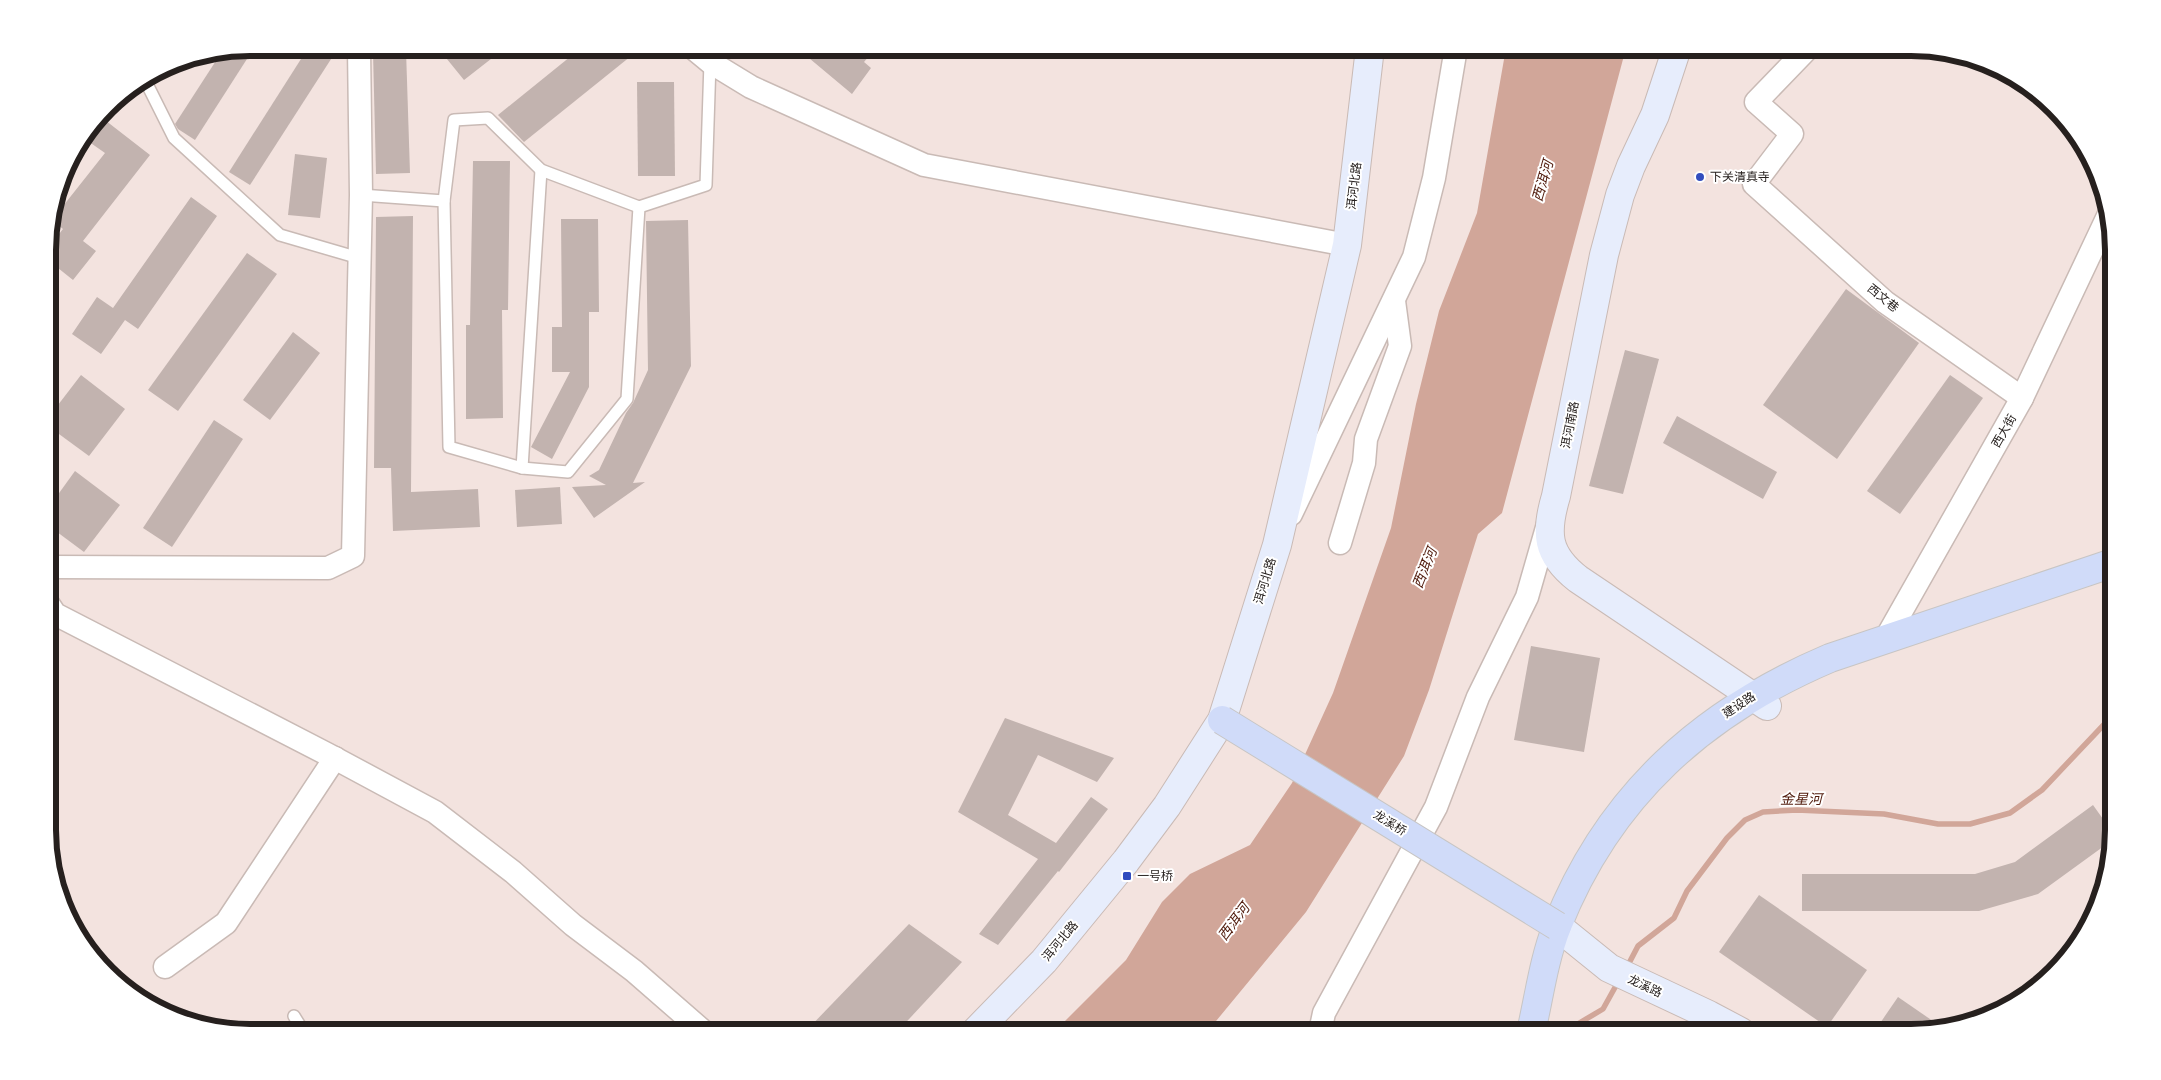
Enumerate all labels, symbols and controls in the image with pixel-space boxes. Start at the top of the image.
water label: 西洱河 [1528,155,1559,204]
street label: 洱河北路 [1343,161,1365,211]
place label: 下关清真寺 [1710,169,1770,185]
marker: 下关清真寺 [1694,171,1706,183]
street label: 西文巷 [1864,280,1902,316]
street label: 洱河南路 [1558,400,1582,450]
street label: 西大街 [1988,411,2020,451]
water label: 西洱河 [1408,542,1443,591]
street label: 洱河北路 [1250,556,1280,606]
street label: 建设路 [1720,688,1758,722]
water label: 金星河 [1780,790,1825,809]
street label: 龙溪桥 [1370,807,1410,839]
place label: 一号桥 [1137,868,1173,884]
marker: 一号桥 [1121,870,1133,882]
water label: 西洱河 [1214,897,1256,944]
street label: 洱河北路 [1038,917,1082,965]
street label: 龙溪路 [1625,971,1665,1001]

